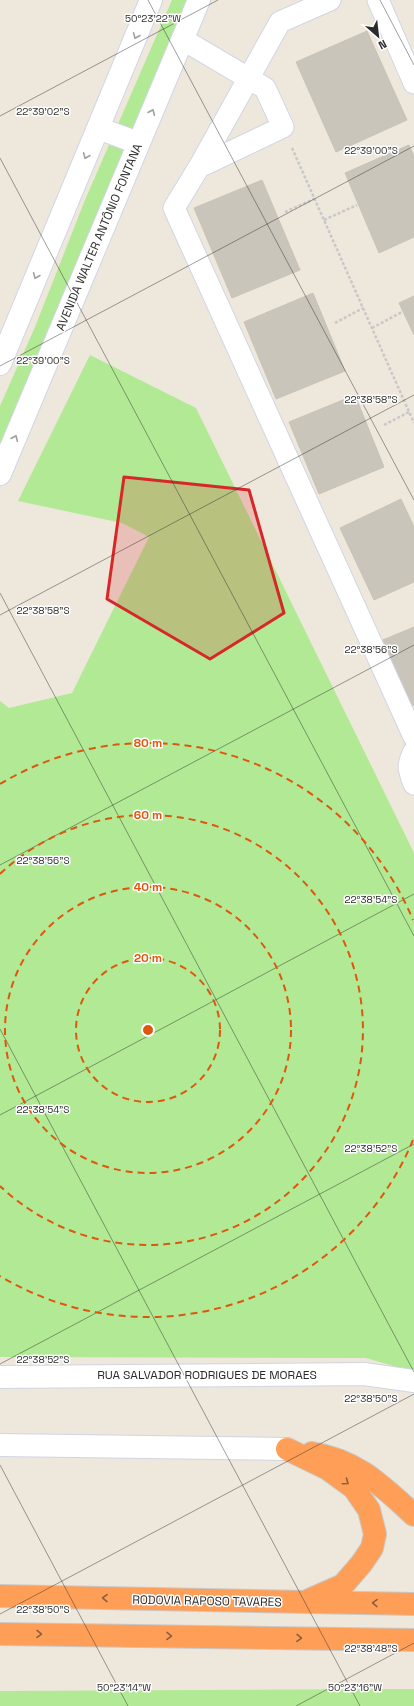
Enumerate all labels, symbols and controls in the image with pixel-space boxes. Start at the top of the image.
text: 50°23'22"W [125,12,181,25]
north arrow [358,16,398,56]
one-way arrow [132,32,140,39]
text: N [376,37,389,53]
text: 22°39'02"S [16,105,70,118]
one-way arrow [147,108,155,115]
street label: AVENIDA WALTER ANTÔNIO FONTANA [52,141,146,333]
text: 22°39'00"S [344,144,398,157]
one-way arrow [83,152,91,160]
one-way arrow [33,273,41,280]
text: 22°39'00"S [16,354,70,367]
text: 22°38'58"S [344,393,398,406]
one-way arrow [10,435,18,443]
text: 22°38'58"S [16,604,70,617]
text: 22°38'56"S [344,643,398,656]
text: 80 m [134,735,162,751]
text: 60 m [134,807,162,823]
text: 22°38'56"S [16,854,70,867]
text: 40 m [134,879,162,895]
text: 22°38'54"S [345,893,397,906]
text: 20 m [134,950,162,966]
centre of rings [141,1023,155,1037]
text: 22°38'54"S [17,1103,69,1116]
text: 22°38'52"S [345,1142,397,1155]
text: 22°38'52"S [17,1353,69,1366]
street label: RUA SALVADOR RODRIGUES DE MORAES [97,1367,317,1383]
text: 22°38'50"S [344,1392,398,1405]
one-way arrow [341,1477,348,1484]
street label: RODOVIA RAPOSO TAVARES [132,1592,282,1610]
one-way arrow [102,1594,108,1603]
one-way arrow [372,1599,378,1608]
text: 22°38'50"S [16,1603,70,1616]
one-way arrow [36,1630,42,1638]
one-way arrow [166,1632,172,1640]
one-way arrow [296,1634,302,1642]
text: 22°38'48"S [344,1642,398,1655]
text: 50°23'14"W [97,1681,151,1694]
text: 50°23'16"W [328,1681,382,1694]

